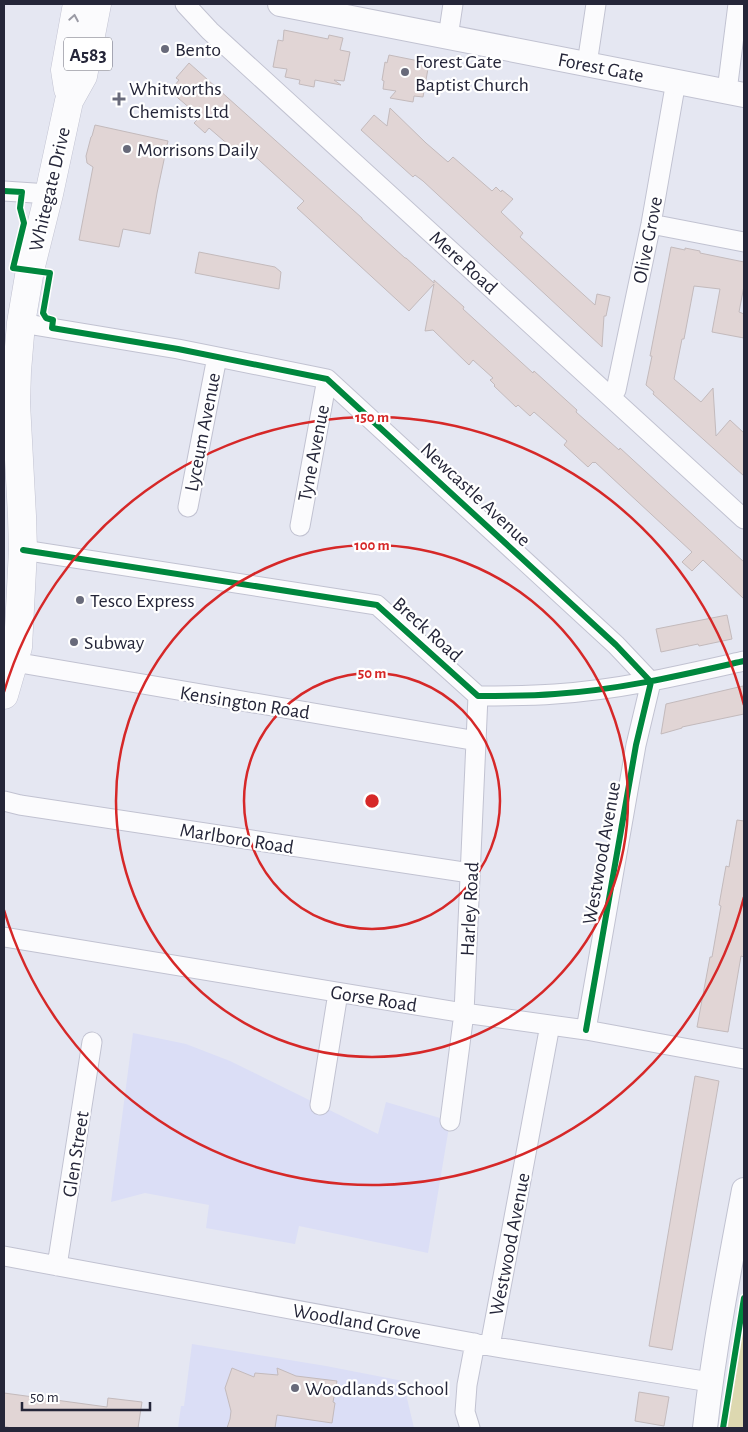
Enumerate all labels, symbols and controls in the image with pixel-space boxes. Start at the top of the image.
one-way arrow [69,14,79,22]
road number: A583 [64,38,112,70]
place label: Bento [175,40,221,60]
marker: Bento [159,43,171,55]
street label: Forest Gate [556,50,645,86]
place label: Forest Gate Baptist Church [415,52,529,95]
marker: Forest Gate Baptist Church [399,66,411,78]
place label: Whitworths Chemists Ltd [129,79,229,122]
marker: Whitworths Chemists Ltd [113,93,125,105]
street label: Whitegate Drive [26,125,74,253]
place label: Morrisons Daily [137,140,259,160]
marker: Morrisons Daily [121,143,133,155]
street label: Olive Grove [630,195,666,285]
street label: Mere Road [426,227,501,298]
street label: Lyceum Avenue [182,371,224,493]
street label: Tyne Avenue [295,403,333,503]
text: 150 m [355,410,389,425]
street label: Newcastle Avenue [417,439,534,550]
text: 100 m [354,538,390,553]
place label: Tesco Express [90,591,195,611]
marker: Tesco Express [74,594,86,606]
street label: Breck Road [389,594,466,666]
place label: Subway [84,633,145,653]
marker: Subway [68,636,80,648]
text: 50 m [358,666,386,681]
street label: Kensington Road [178,683,311,723]
street label: Westwood Avenue [580,780,624,926]
centre of rings [363,792,381,810]
street label: Marlboro Road [178,820,295,858]
street label: Harley Road [458,861,482,957]
street label: Gorse Road [329,982,419,1016]
street label: Glen Street [59,1109,93,1199]
street label: Westwood Avenue [486,1171,534,1317]
street label: Woodland Grove [291,1301,423,1343]
place label: Woodlands School [305,1379,449,1399]
scale bar [22,1380,150,1412]
marker: Woodlands School [289,1382,301,1394]
text: 50 m [30,1390,59,1405]

